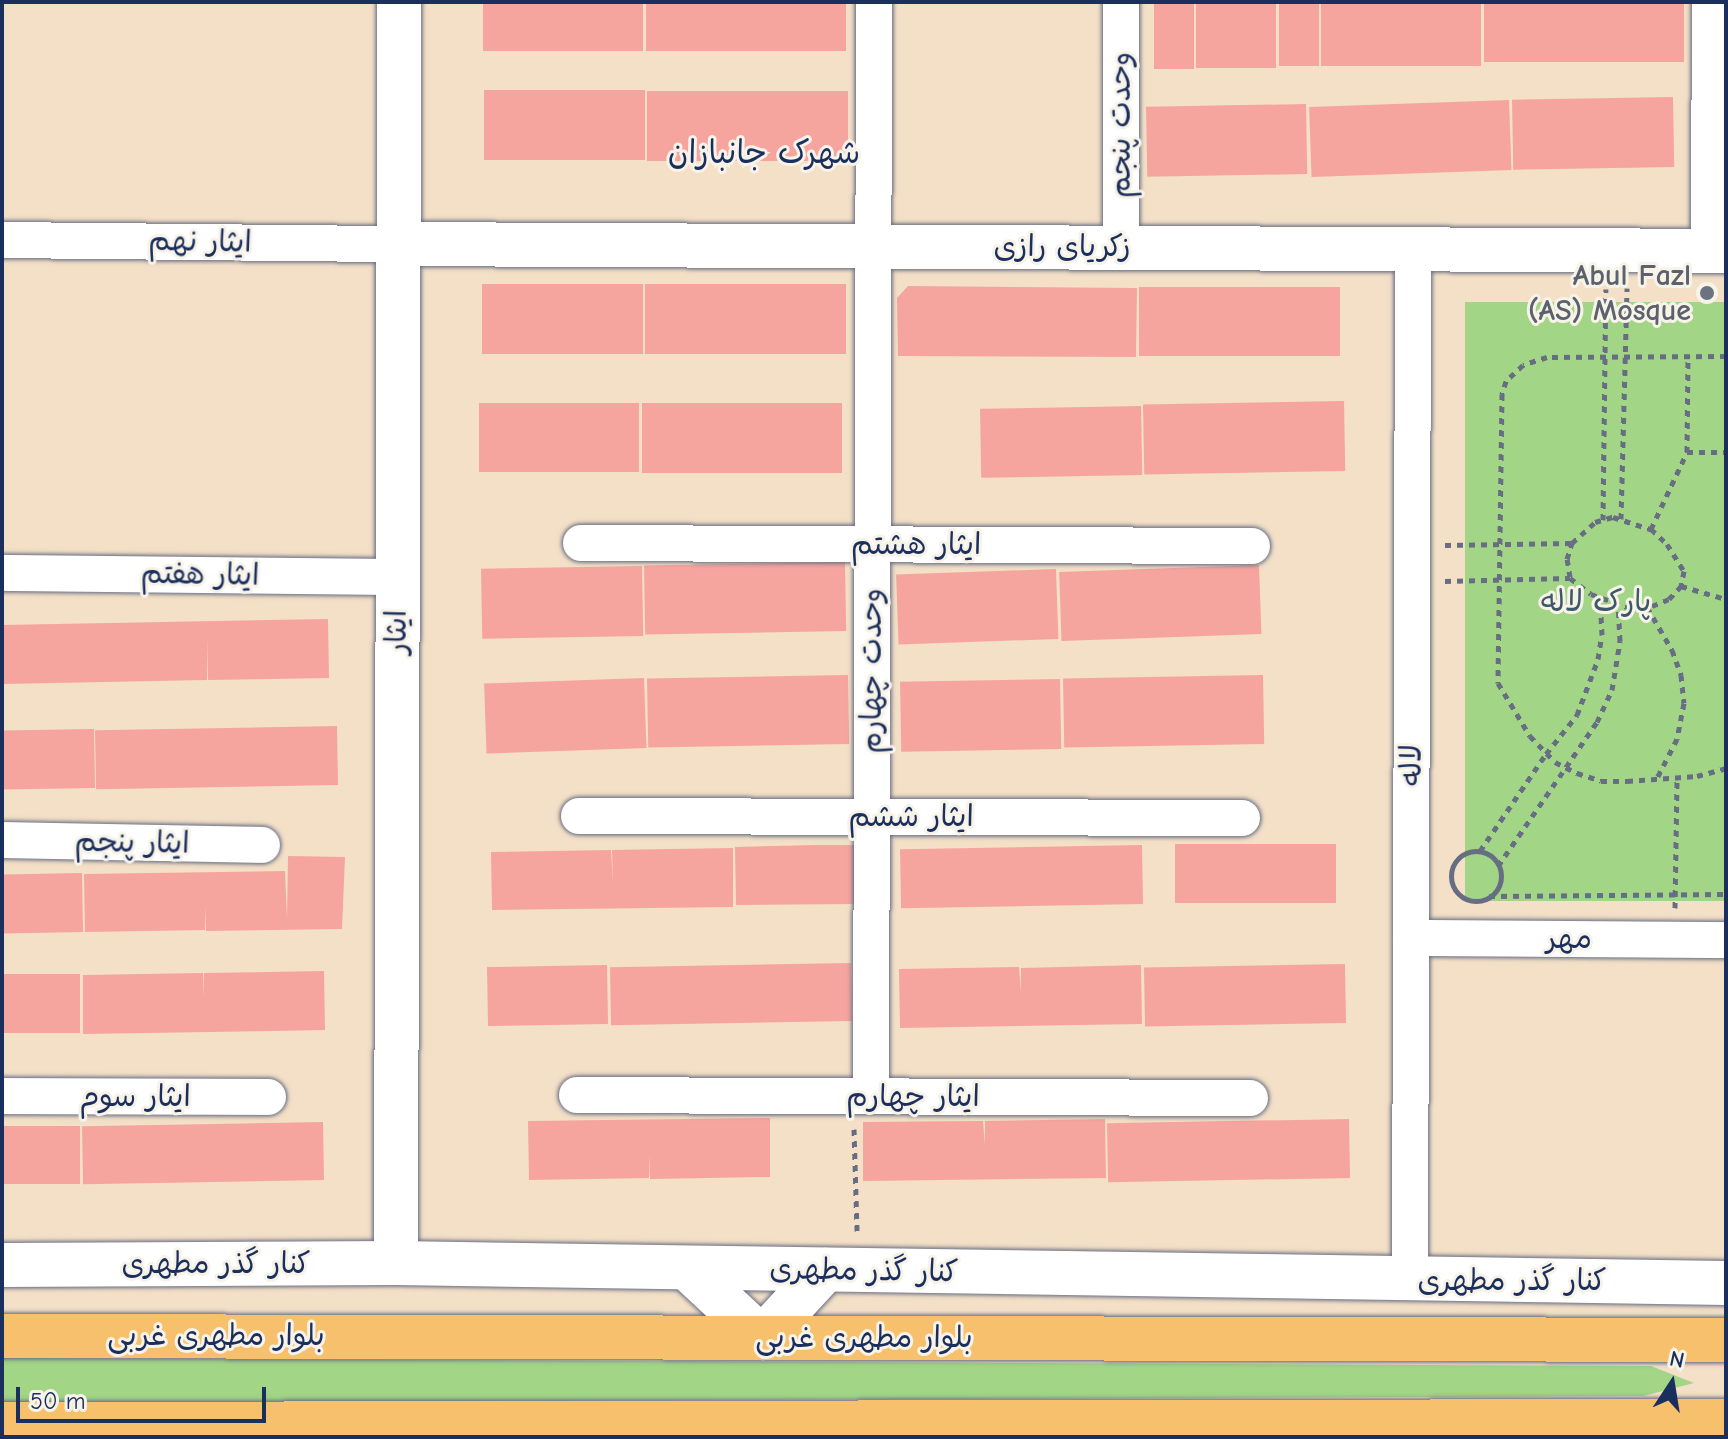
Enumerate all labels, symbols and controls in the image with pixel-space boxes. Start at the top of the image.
street label: وحدت پنجم [1103,52,1139,198]
district label: شهرک جانبازان [668,134,860,172]
street label: ایثار نهم [148,223,252,261]
street label: زکریای رازی [993,229,1131,265]
place label: Abul Fazl (AS) Mosque [1528,258,1691,328]
marker: Abul Fazl (AS) Mosque [1698,284,1716,302]
street label: ایثار هشتم [851,527,981,563]
street label: ایثار هفتم [140,556,260,594]
park label: پارک لاله [1541,584,1651,620]
street label: وحدت چهارم [854,588,890,754]
street label: ایثار [379,610,415,654]
street label: لاله [1394,744,1430,786]
street label: ایثار ششم [848,799,974,835]
street label: ایثار پنجم [74,824,190,862]
street label: مهر [1546,921,1592,957]
street label: ایثار سوم [79,1079,191,1115]
street label: ایثار چهارم [846,1079,980,1115]
street label: کنار گذر مطهری [121,1246,311,1282]
street label: کنار گذر مطهری [769,1251,959,1291]
street label: کنار گذر مطهری [1417,1263,1607,1299]
street label: بلوار مطهری غربی [107,1318,325,1354]
street label: بلوار مطهری غربی [755,1320,973,1356]
north arrow [1632,1343,1712,1423]
text: N [1667,1345,1687,1374]
scale bar [20,1371,270,1421]
text: 50 m [30,1387,86,1415]

